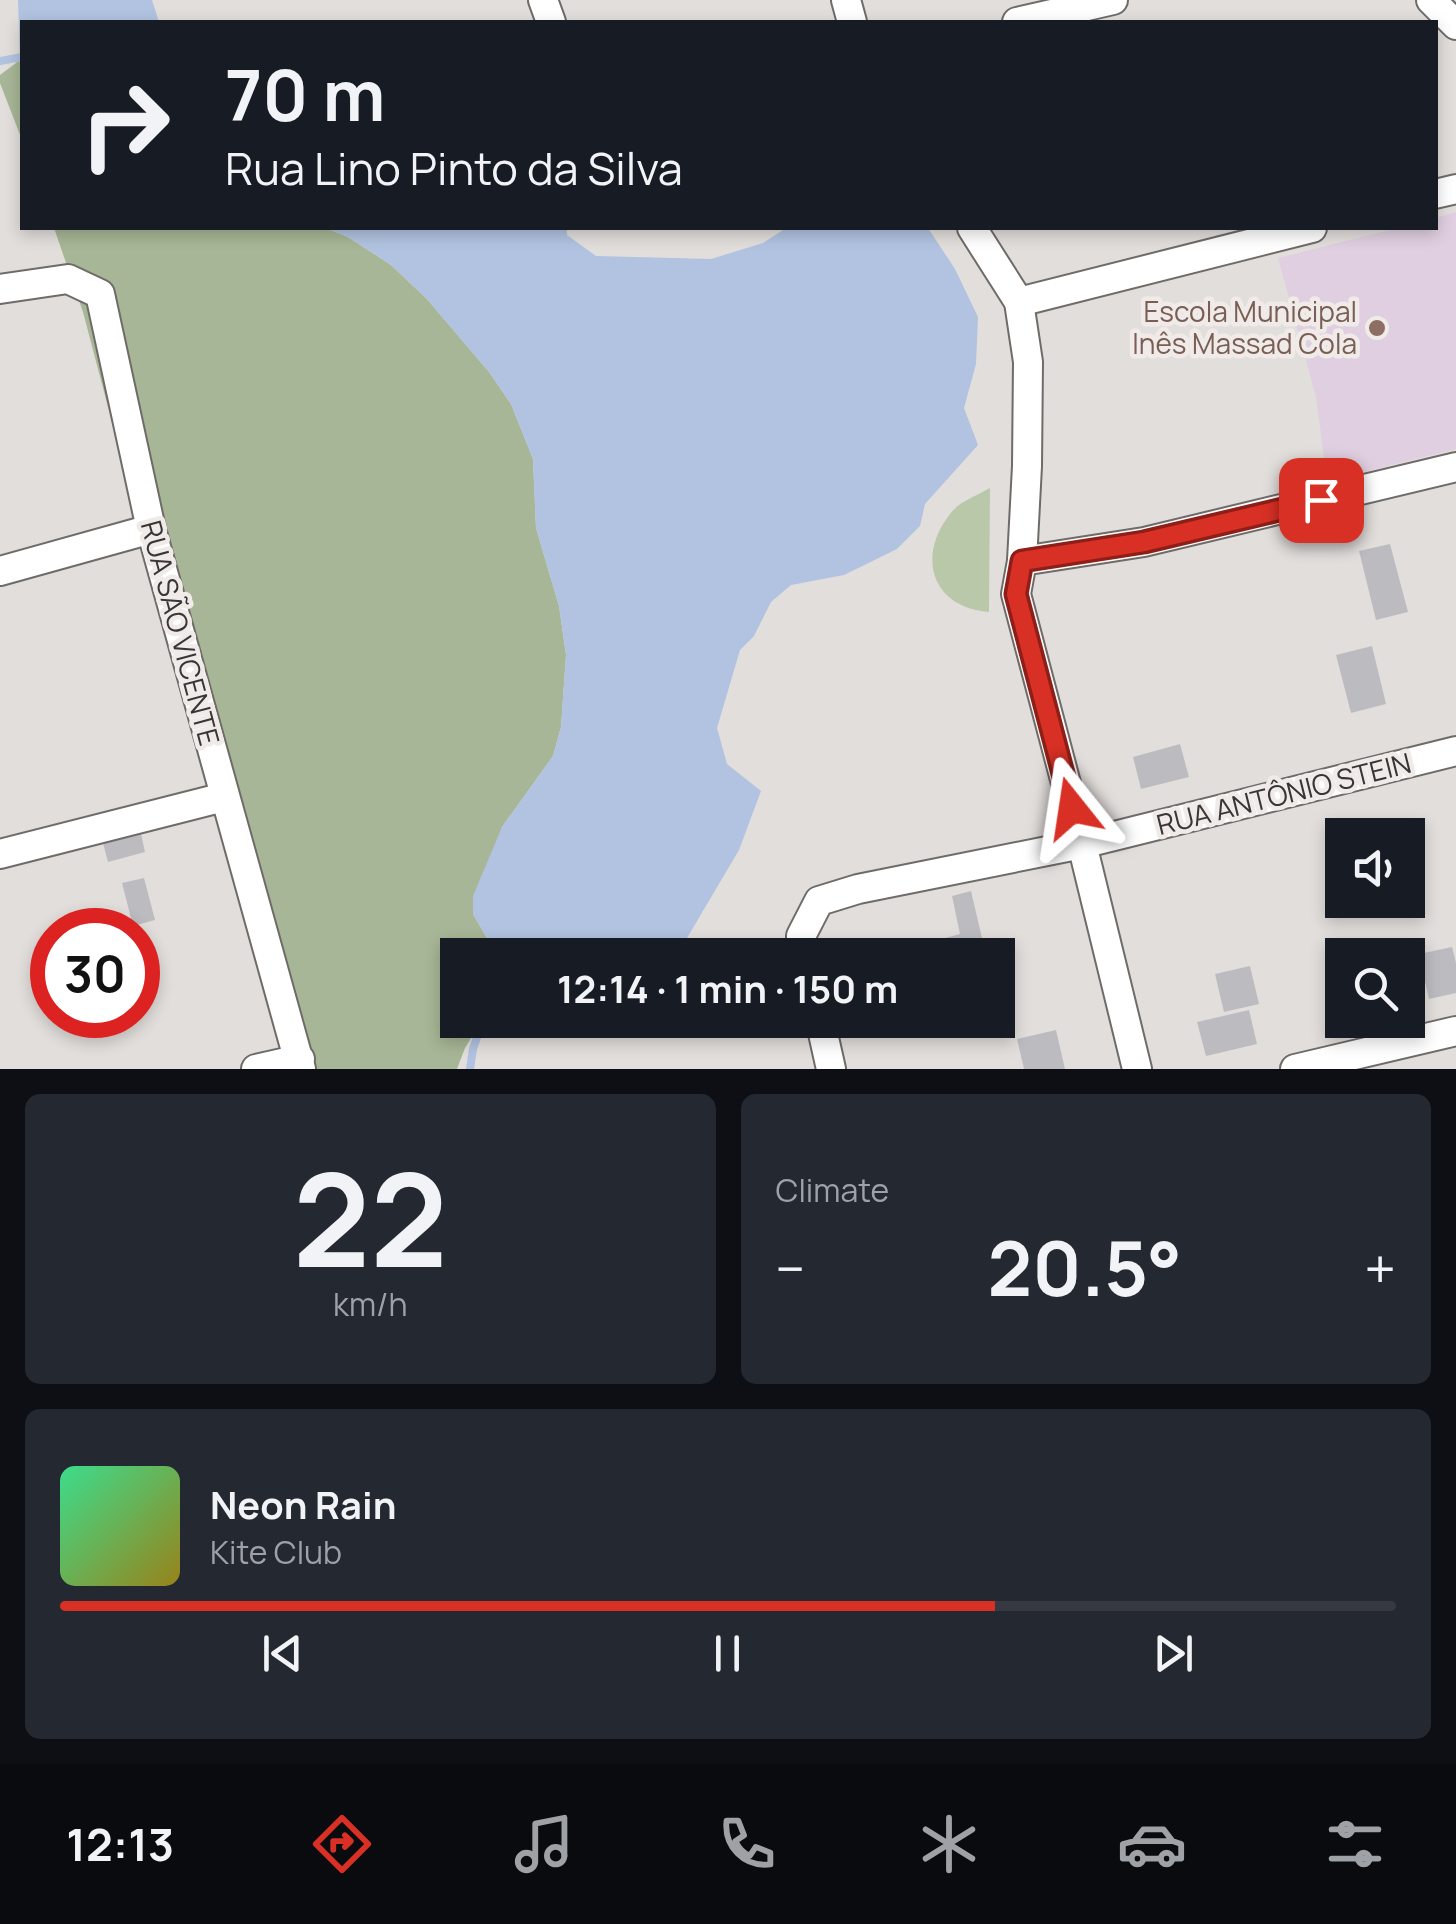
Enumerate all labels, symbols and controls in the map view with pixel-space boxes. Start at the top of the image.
text: 70 m [225,46,385,142]
icon: right [60,60,190,190]
text: Rua Lino Pinto da Silva [225,137,683,199]
place label: Escola Municipal Inês Massad Cola [1132,292,1357,362]
marker: Escola Municipal Inês Massad Cola [1366,317,1388,339]
pin [1279,458,1364,543]
icon: arrive [1294,473,1349,528]
street label: RUA SÃO VICENTE [133,516,229,749]
street label: RUA ANTÔNIO STEIN [1153,743,1415,843]
position arrow [1020,756,1124,860]
map controls [1325,818,1425,1038]
button: sound [1325,818,1425,918]
speed limit sign: 30 [30,908,160,1038]
button: search [1325,938,1425,1038]
text: 12:14 · 1 min · 150 m [557,962,898,1014]
text: 22 [293,1128,448,1306]
text: Climate [776,1168,889,1212]
text: 20.5° [988,1216,1182,1319]
text: − [776,1230,805,1306]
text: + [1364,1230,1396,1306]
text: km/h [333,1282,407,1326]
text: Neon Rain [210,1478,396,1530]
text: Kite Club [210,1530,342,1574]
icon: previous [255,1626,310,1681]
icon: pause [700,1626,755,1681]
icon: next [1146,1626,1201,1681]
icon: directions [307,1809,377,1879]
icon: music [509,1809,579,1879]
icon: phone [712,1809,782,1879]
icon: climate [914,1809,984,1879]
icon: car [1117,1809,1187,1879]
icon: filters [1320,1809,1390,1879]
text: 12:13 [66,1813,174,1875]

